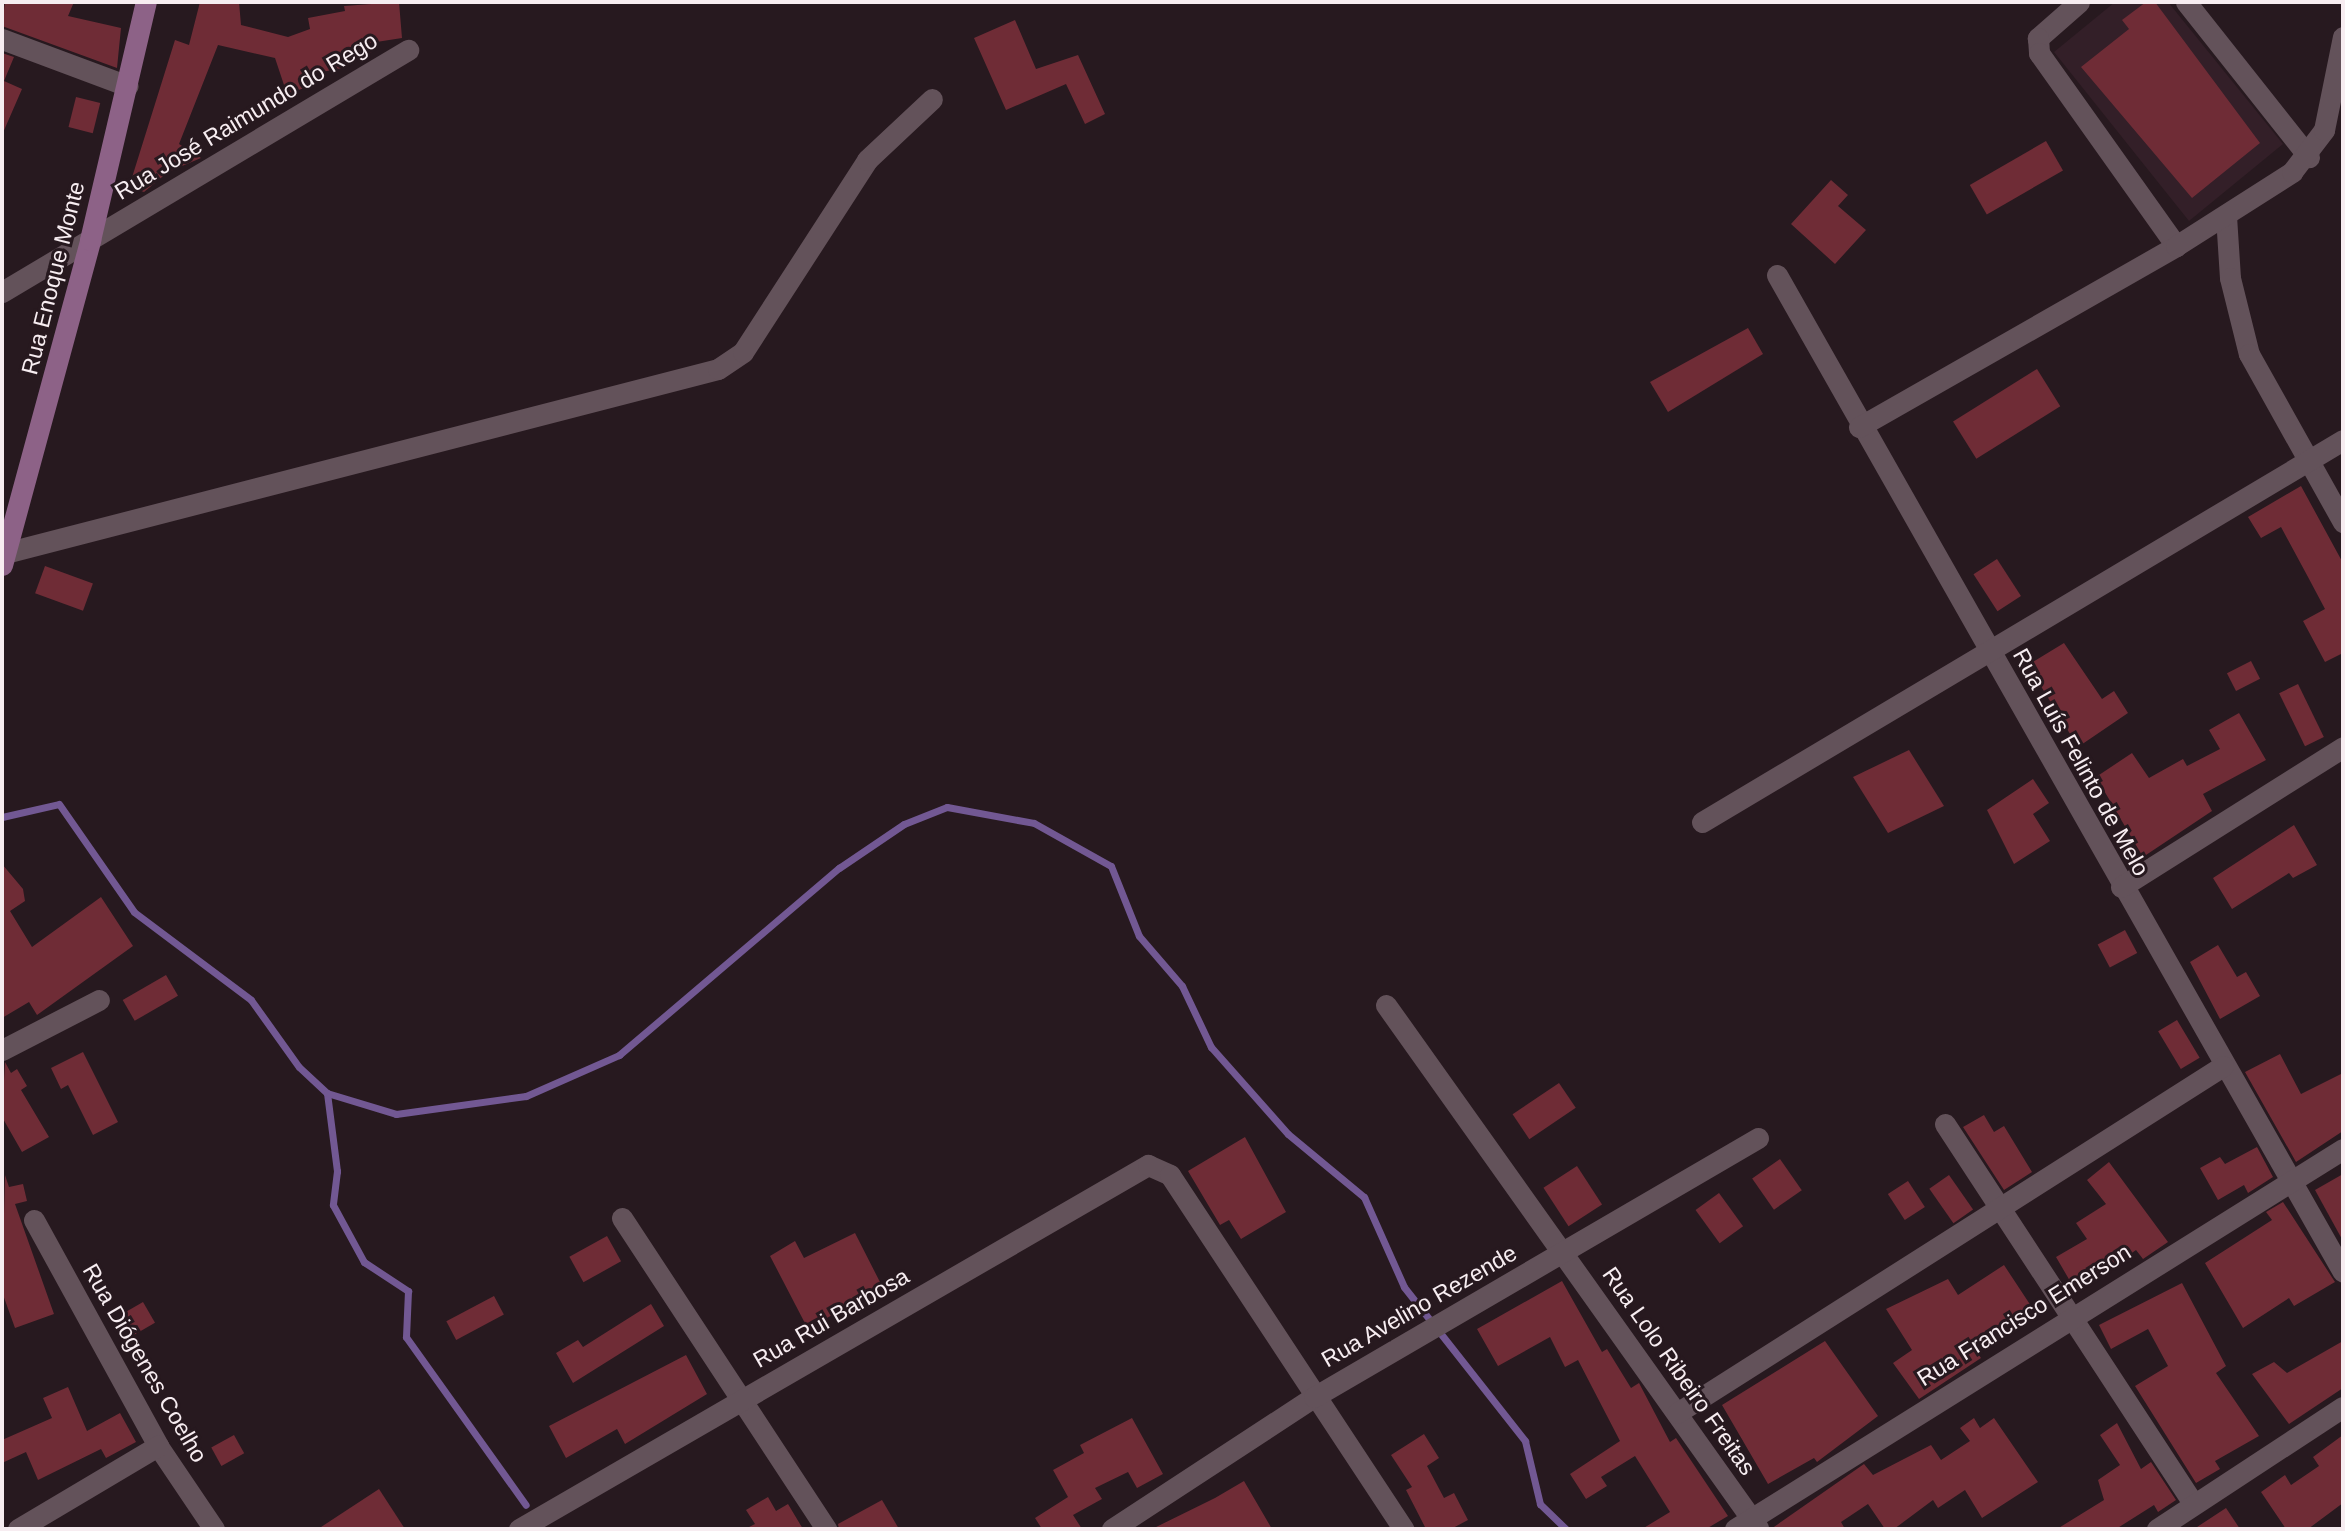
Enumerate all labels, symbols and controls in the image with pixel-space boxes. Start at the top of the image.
street label: Rua José Raimundo do Rego [110,26,382,206]
street label: Rua Enoque Monte [16,179,90,377]
street label: Rua Luís Felinto de Melo [2007,643,2155,881]
street label: Rua Francisco Emerson [1912,1238,2136,1392]
street label: Rua Avelino Rezende [1316,1239,1522,1373]
street label: Rua Diógenes Coelho [77,1259,213,1467]
street label: Rua Rui Barbosa [748,1262,914,1374]
street label: Rua Lolo Ribeiro Freitas [1597,1262,1761,1480]

